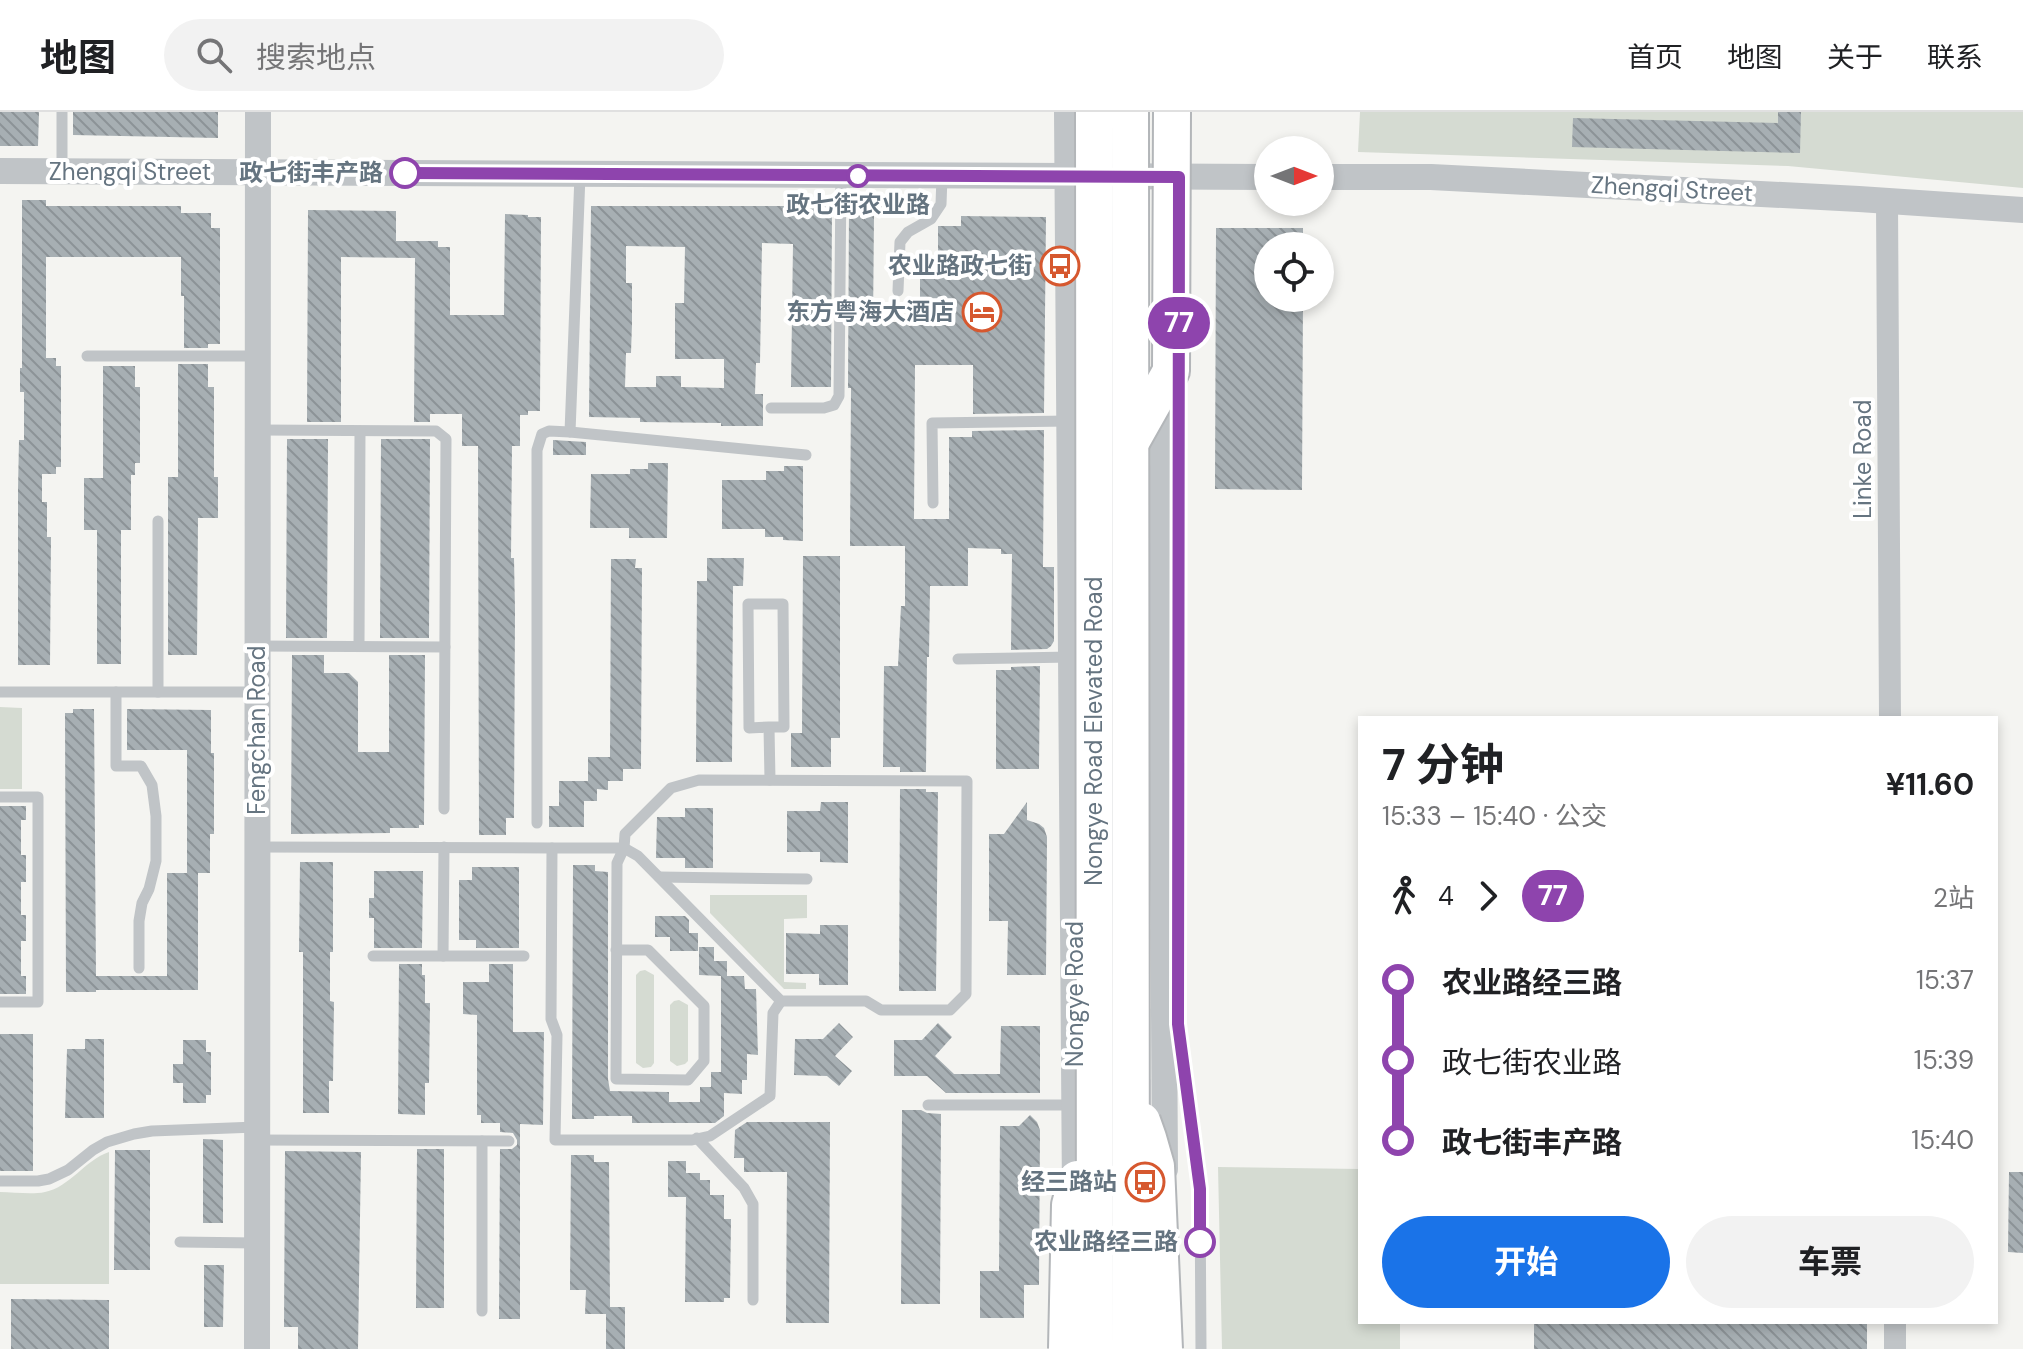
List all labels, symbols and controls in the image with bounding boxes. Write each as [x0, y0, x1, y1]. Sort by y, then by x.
search box [164, 19, 724, 91]
text: 地图 [40, 33, 116, 83]
icon: search [192, 33, 236, 77]
text: 搜索地点 [256, 38, 376, 77]
text: 首页 [1627, 39, 1683, 76]
text: 地图 [1727, 39, 1783, 76]
text: 关于 [1827, 39, 1883, 76]
text: 联系 [1927, 39, 1983, 76]
north arrow [1254, 136, 1334, 216]
map controls [1254, 136, 1334, 312]
street label: Zhengqi Street [49, 156, 211, 187]
place label: 政七街丰产路 [239, 157, 383, 188]
marker: 政七街丰产路 [390, 158, 420, 188]
marker: 政七街农业路 [847, 165, 869, 187]
street label: Zhengqi Street [1590, 169, 1754, 208]
place label: 政七街农业路 [786, 189, 930, 220]
button: locate [1254, 232, 1334, 312]
bus stop icon: 农业路政七街 [1039, 245, 1081, 287]
place label: 农业路政七街 [888, 250, 1032, 281]
hotel icon: 东方粤海大酒店 [961, 291, 1003, 333]
place label: 东方粤海大酒店 [786, 296, 954, 327]
line badge: 77 [1143, 297, 1215, 349]
text: 77 [1164, 304, 1194, 341]
street label: Linke Road [1847, 399, 1878, 519]
street label: Nongye Road Elevated Road [1078, 576, 1109, 886]
street label: Fengchan Road [241, 645, 272, 815]
text: 7 分钟 [1382, 736, 1504, 794]
text: ¥11.60 [1886, 765, 1974, 804]
text: 15:33 – 15:40 · 公交 [1382, 799, 1607, 833]
icon: walk [1382, 874, 1426, 918]
icon: forward [1466, 874, 1510, 918]
text: 77 [1538, 877, 1568, 914]
text: 4 [1438, 879, 1454, 913]
text: 2站 [1933, 881, 1974, 915]
street label: Nongye Road [1059, 921, 1090, 1067]
text: 农业路经三路 [1442, 963, 1622, 1002]
text: 15:37 [1916, 963, 1974, 997]
text: 政七街农业路 [1442, 1043, 1622, 1082]
text: 15:39 [1914, 1043, 1974, 1077]
text: 政七街丰产路 [1442, 1123, 1622, 1162]
text: 15:40 [1911, 1123, 1974, 1157]
bus stop icon: 经三路站 [1124, 1161, 1166, 1203]
place label: 经三路站 [1021, 1166, 1117, 1197]
button: 开始 [1382, 1216, 1670, 1308]
button: 车票 [1686, 1216, 1974, 1308]
place label: 农业路经三路 [1034, 1226, 1178, 1257]
marker: 农业路经三路 [1185, 1227, 1215, 1257]

